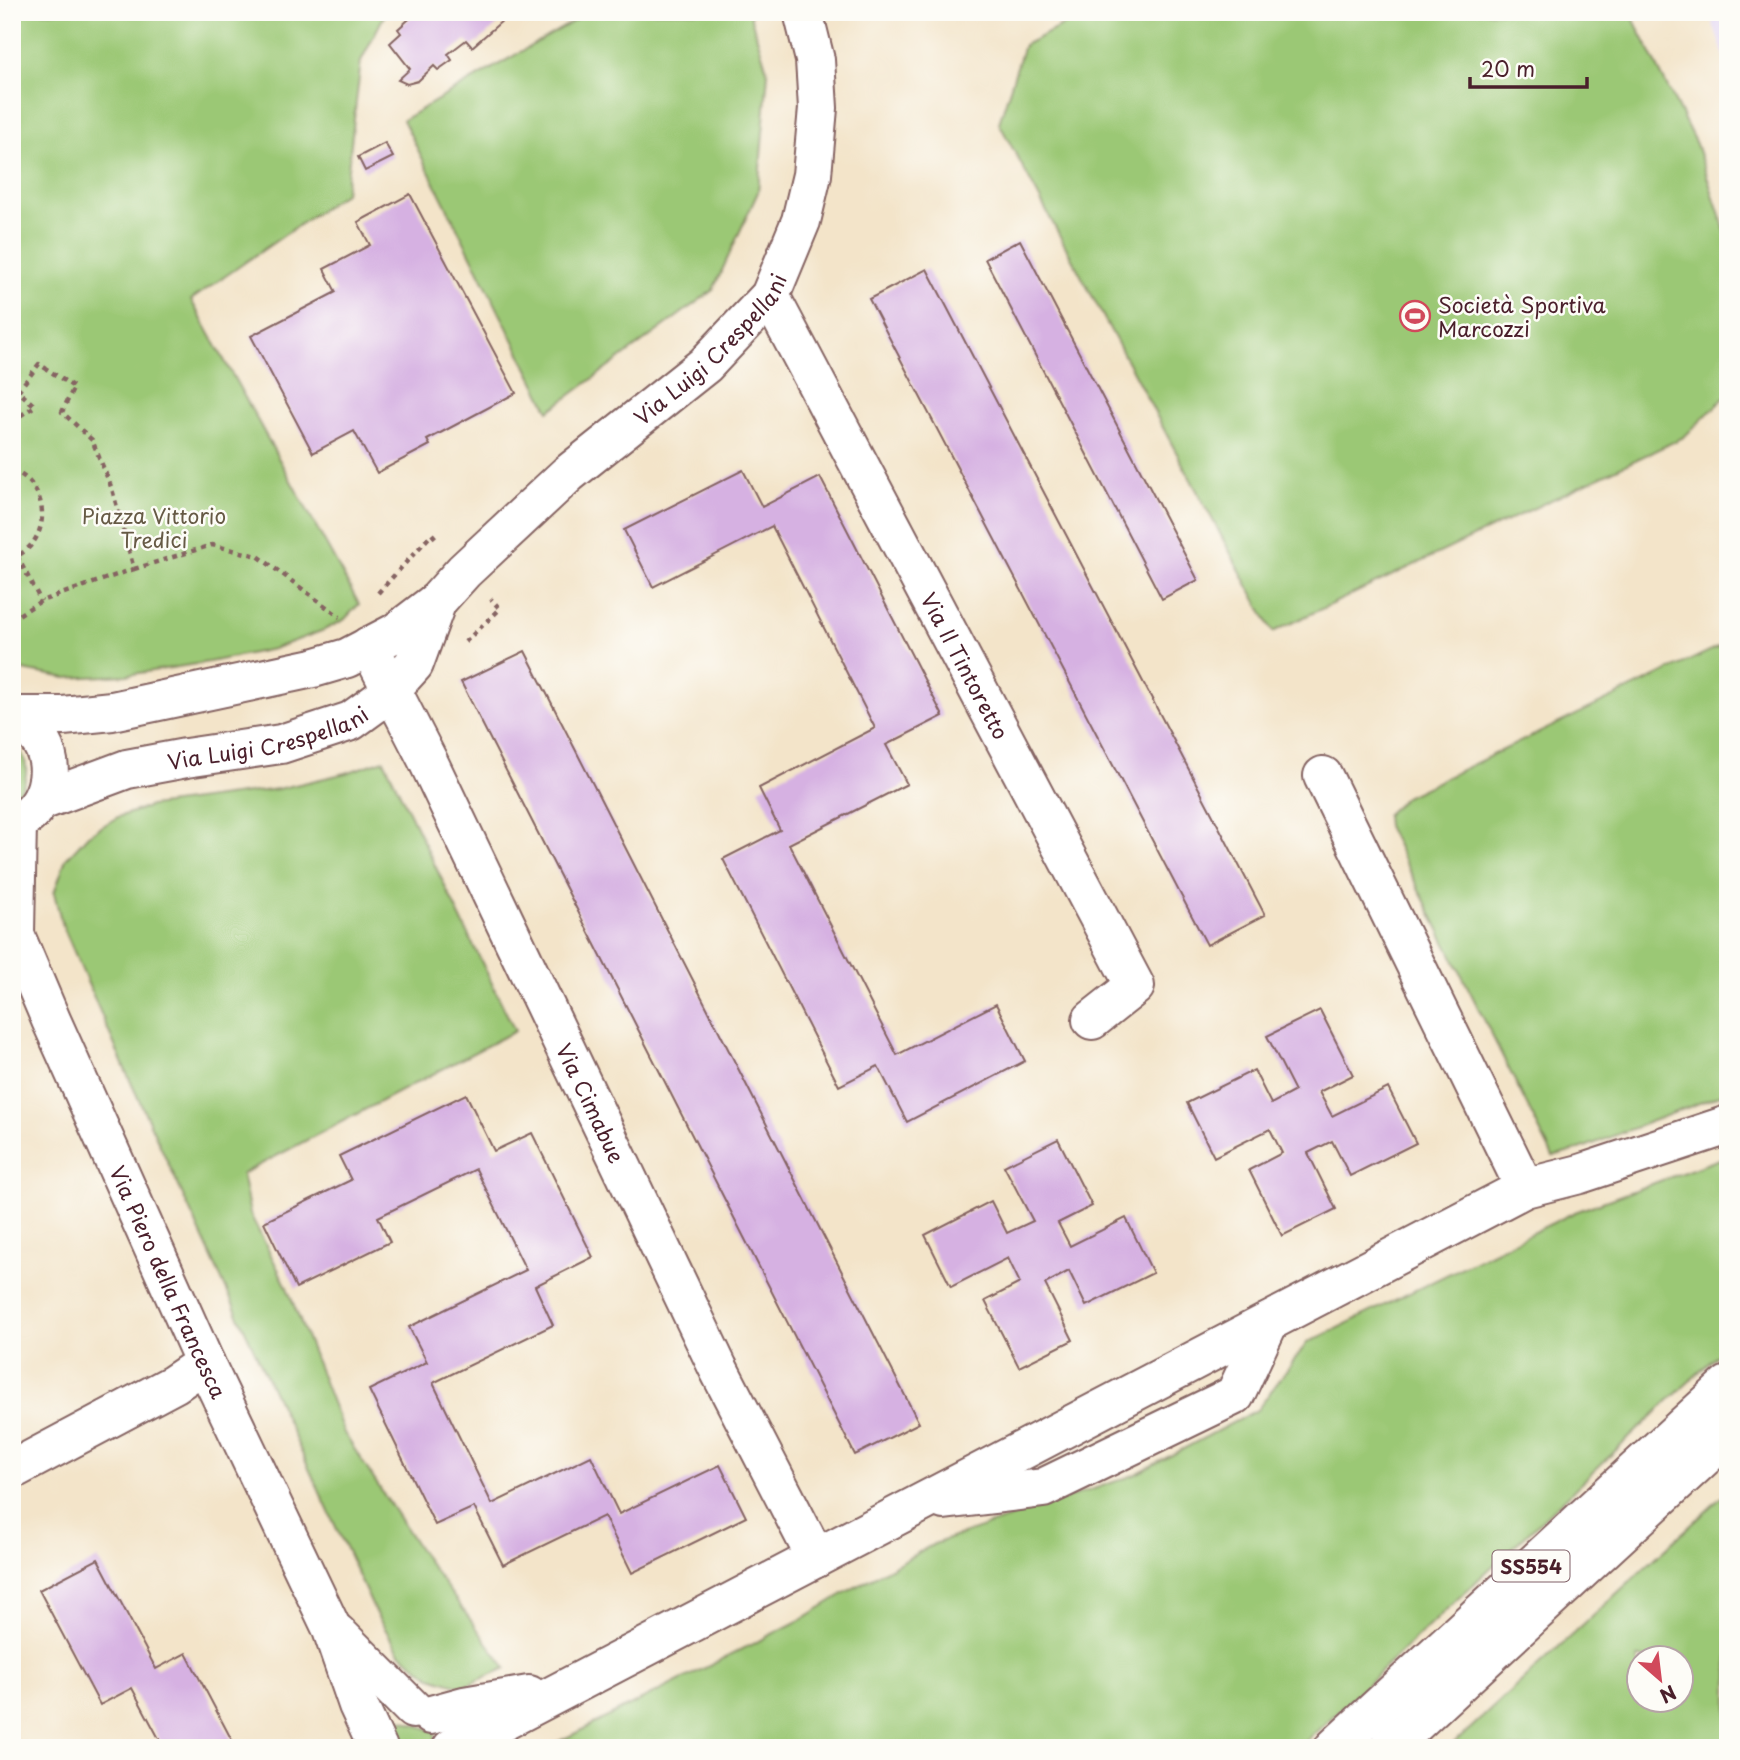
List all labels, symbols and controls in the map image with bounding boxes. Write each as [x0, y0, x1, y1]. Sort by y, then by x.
scale bar [1470, 46, 1588, 90]
text: 20 m [1481, 52, 1535, 84]
street label: Via Luigi Crespellani [626, 268, 794, 432]
place label: Società Sportiva Marcozzi [1438, 288, 1607, 344]
sports icon: Società Sportiva Marcozzi [1398, 299, 1432, 333]
park label: Piazza Vittorio Tredici [82, 499, 226, 555]
street label: Via Il Tintoretto [913, 586, 1017, 745]
street label: Via Luigi Crespellani [165, 698, 375, 777]
street label: Via Cimabue [549, 1038, 634, 1168]
street label: Via Piero della Francesca [102, 1160, 236, 1404]
road number: SS554 [1492, 1550, 1570, 1582]
north arrow [1624, 1644, 1694, 1714]
text: N [1655, 1679, 1682, 1711]

